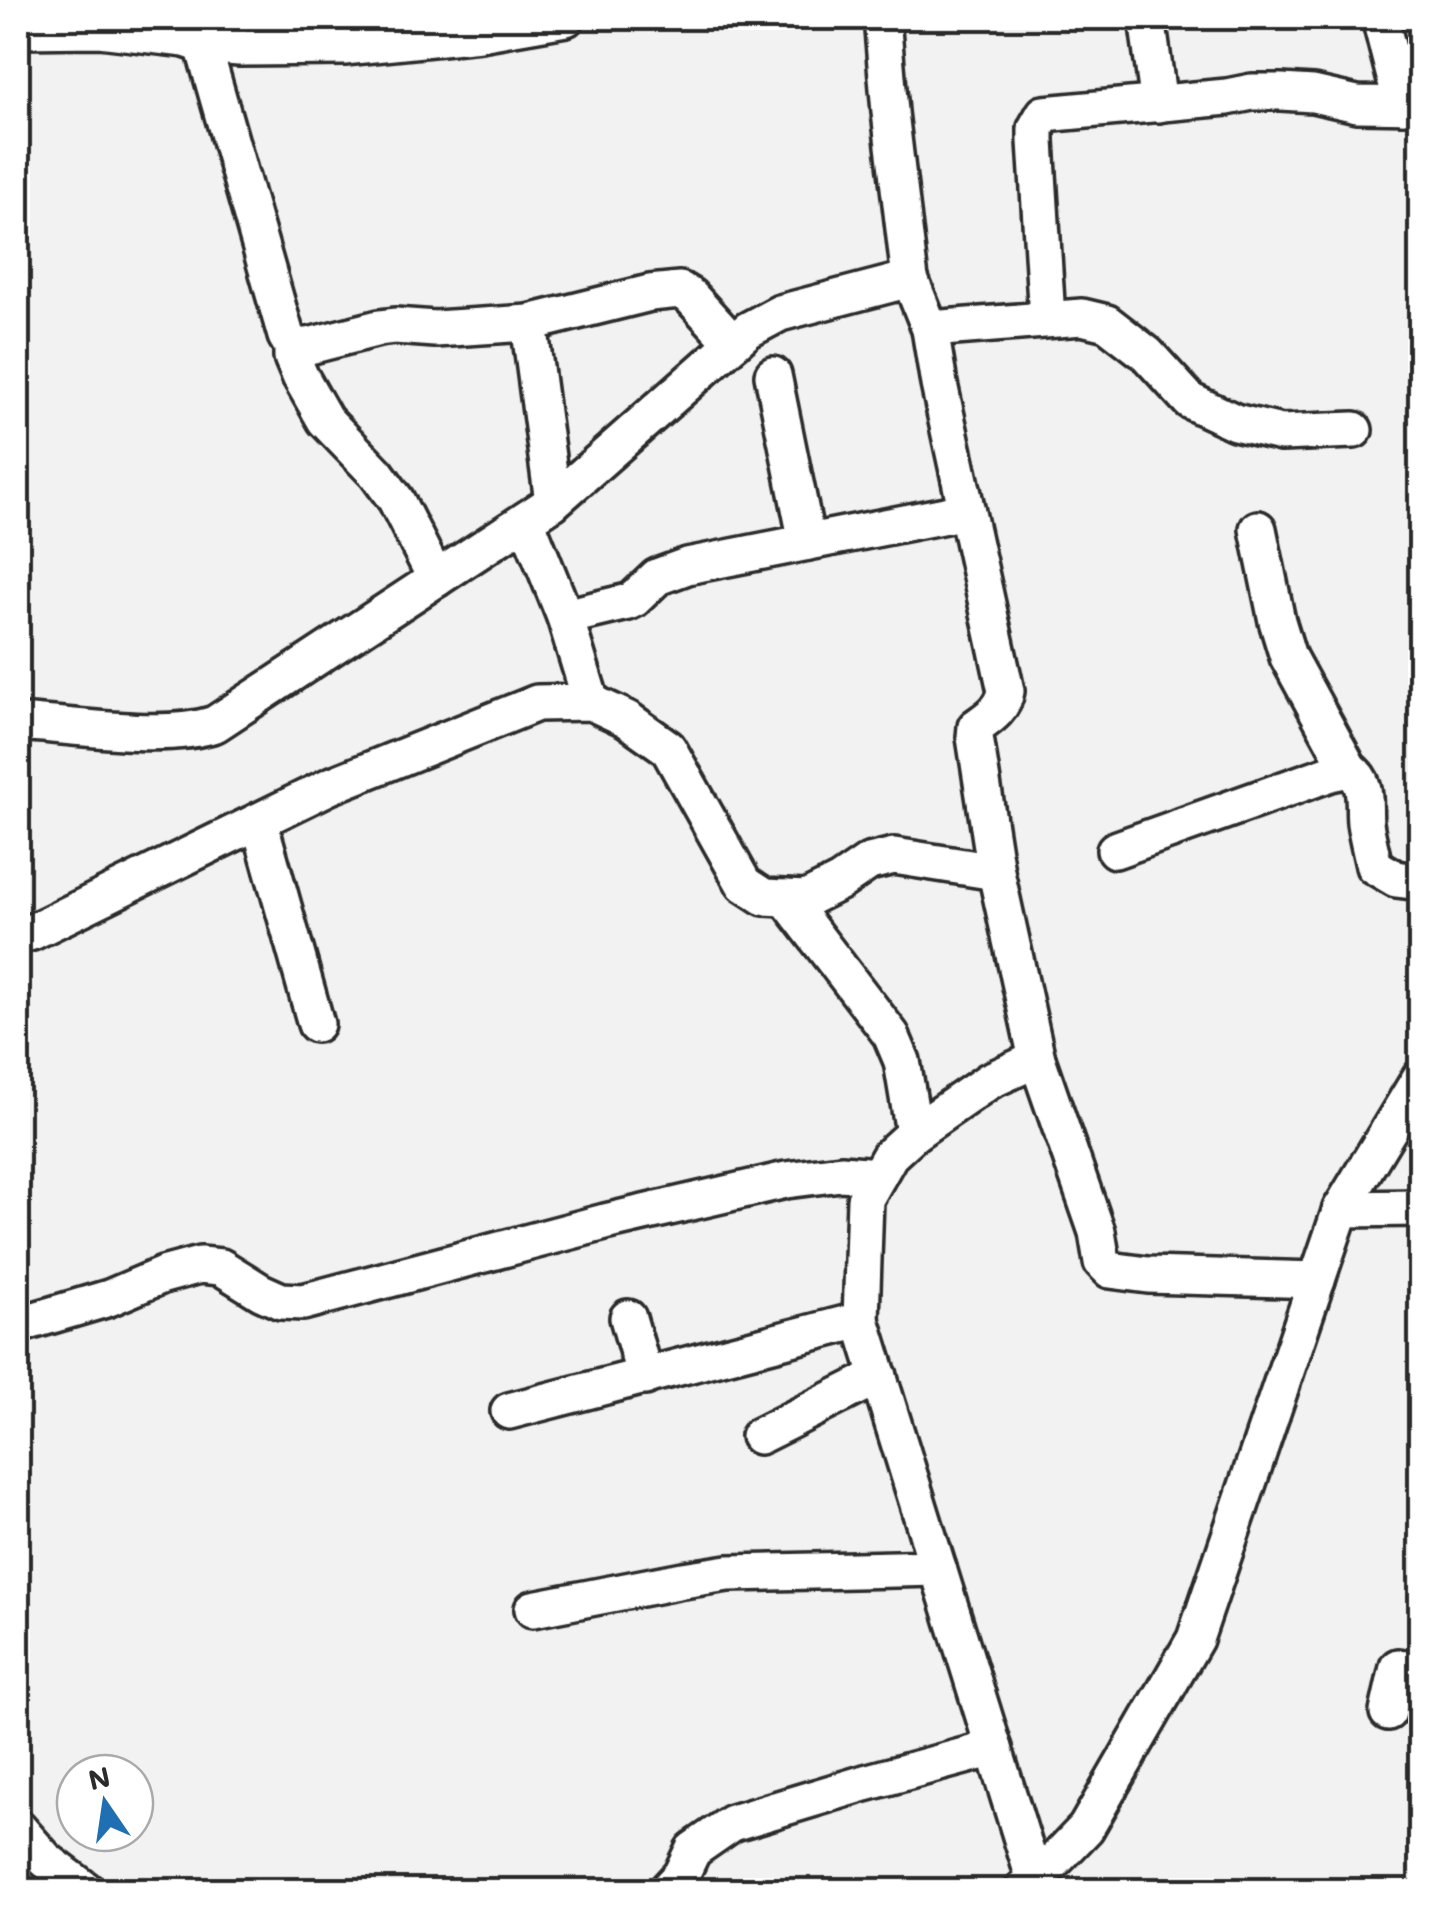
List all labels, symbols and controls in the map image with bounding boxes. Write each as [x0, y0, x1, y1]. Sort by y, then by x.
north arrow [55, 1753, 155, 1853]
text: N [85, 1758, 114, 1798]

